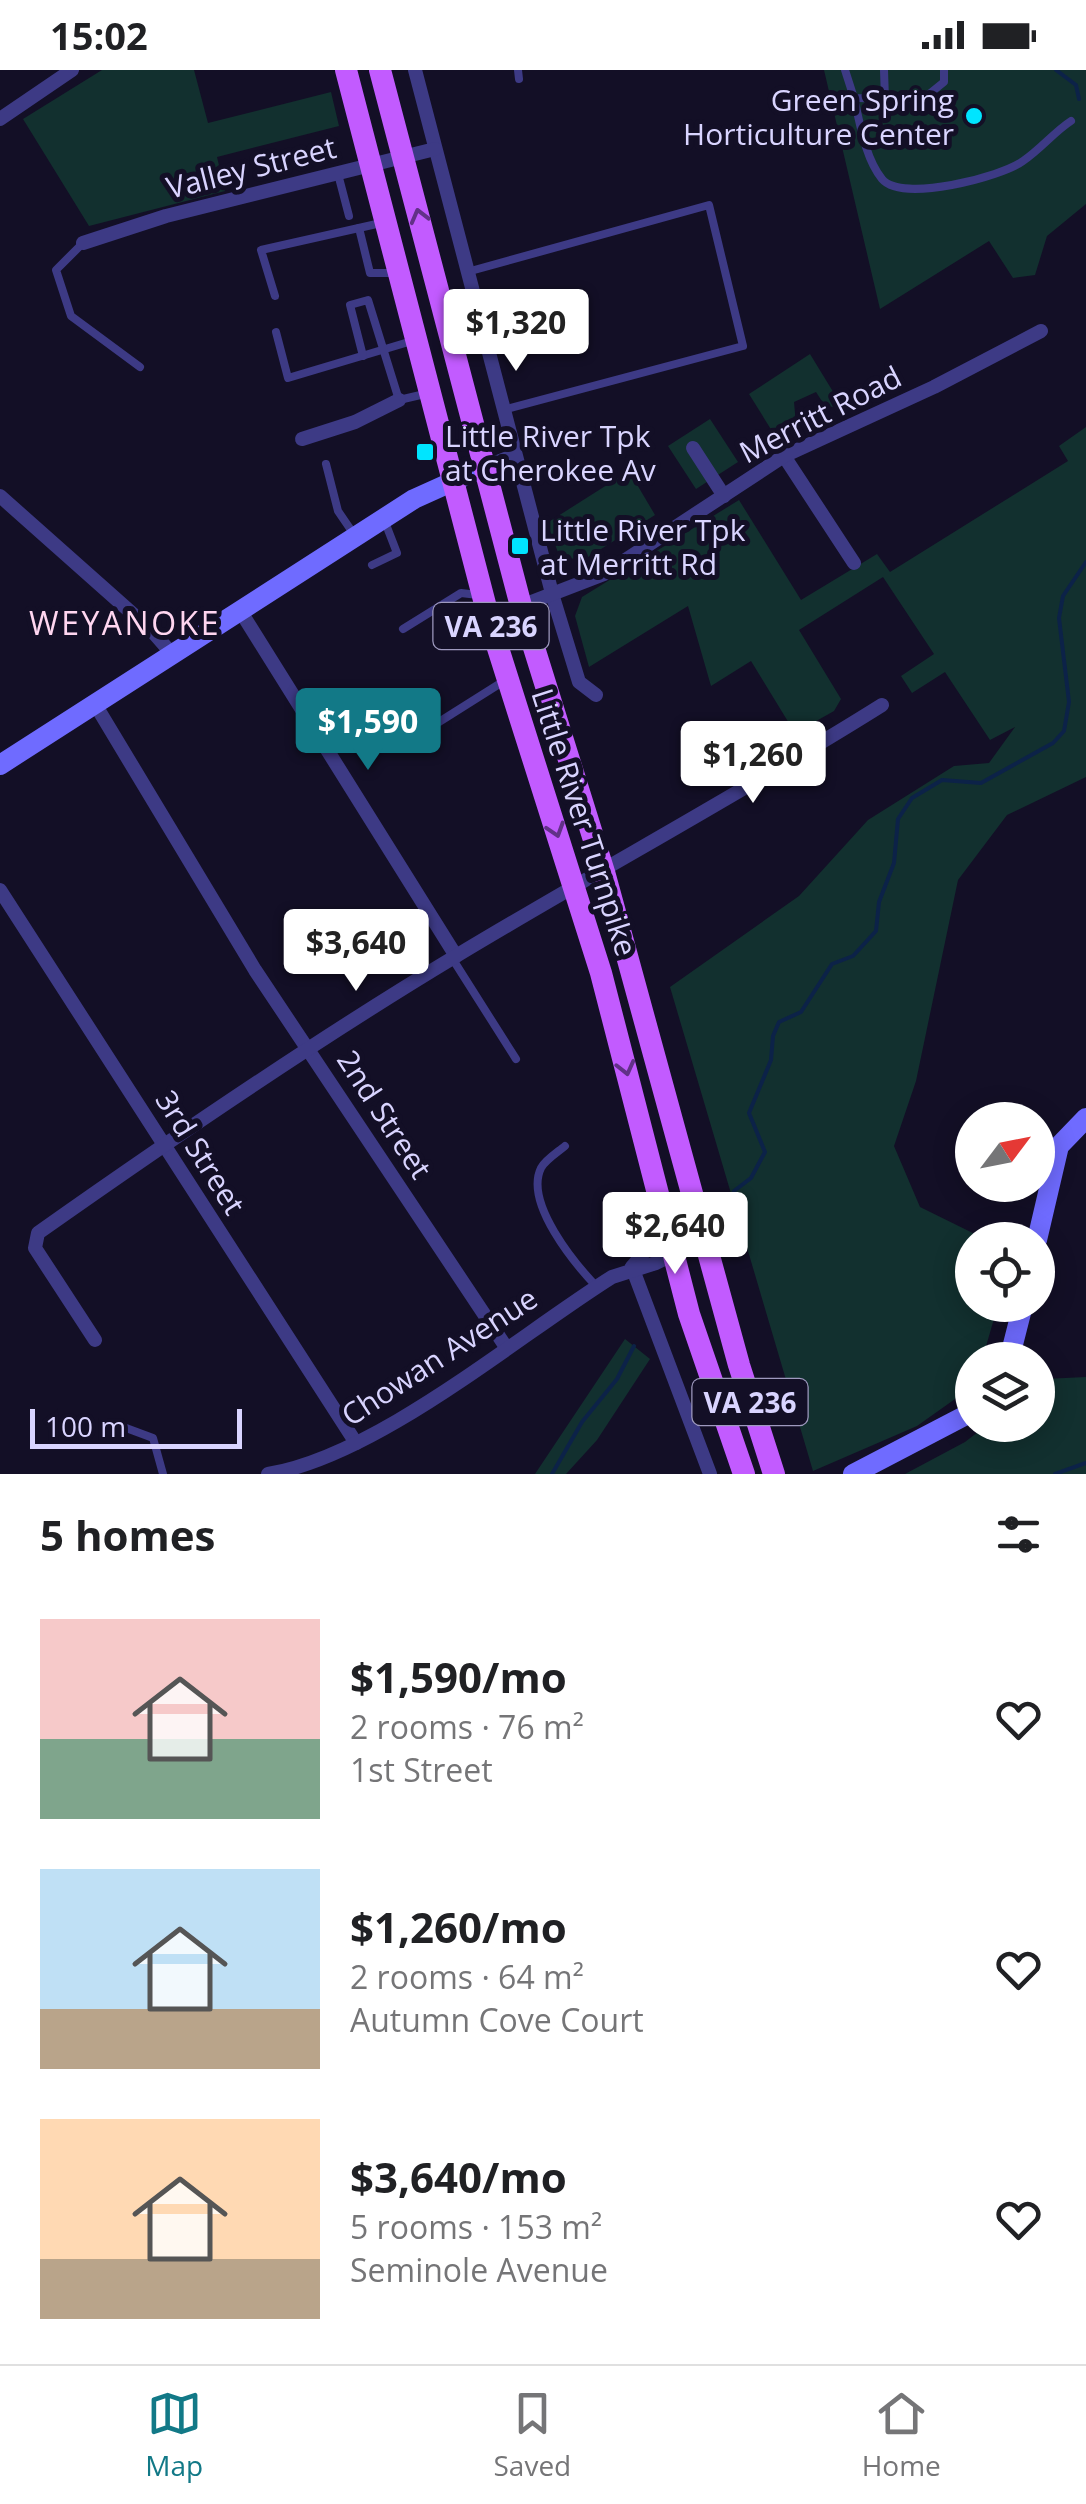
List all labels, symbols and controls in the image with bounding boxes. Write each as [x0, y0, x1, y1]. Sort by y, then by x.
text: 15:02 [50, 9, 148, 61]
place label: Green Spring Horticulture Center [683, 79, 954, 154]
marker: Green Spring Horticulture Center [963, 105, 985, 127]
street label: Valley Street [162, 126, 340, 208]
one-way arrow [409, 208, 430, 225]
pin: $1,320 [435, 289, 597, 374]
text: $1,320 [466, 300, 566, 343]
street label: Merritt Road [732, 356, 908, 472]
place label: Little River Tpk at Cherokee Av [445, 415, 656, 490]
marker: Little River Tpk at Cherokee Av [414, 441, 436, 463]
place label: Little River Tpk at Merritt Rd [540, 509, 746, 584]
marker: Little River Tpk at Merritt Rd [509, 535, 531, 557]
district label: WEYANOKE [29, 601, 221, 644]
road number: VA 236 [434, 603, 548, 649]
street label: Little River Turnpike [522, 683, 648, 961]
pin: $1,590 [287, 688, 449, 773]
text: $1,590 [318, 699, 418, 742]
pin: $1,260 [672, 721, 834, 806]
text: $1,260 [703, 732, 803, 775]
one-way arrow [544, 821, 564, 838]
pin: $3,640 [275, 909, 437, 994]
text: $3,640 [306, 920, 406, 963]
street label: 2nd Street [328, 1042, 442, 1186]
one-way arrow [614, 1059, 635, 1076]
street label: 3rd Street [147, 1082, 255, 1222]
north arrow [955, 1102, 1055, 1202]
map controls [955, 1102, 1055, 1442]
pin: $2,640 [594, 1192, 756, 1277]
text: $2,640 [625, 1203, 725, 1246]
button: locate [955, 1222, 1055, 1322]
street label: Chowan Avenue [333, 1277, 545, 1435]
button: layers [955, 1342, 1055, 1442]
road number: VA 236 [692, 1379, 808, 1425]
scale bar [30, 1404, 242, 1448]
text: 100 m [45, 1407, 126, 1445]
text: 5 homes [40, 1506, 215, 1563]
icon: filters [991, 1507, 1046, 1562]
text: $1,590/mo [350, 1648, 567, 1705]
icon: home [120, 1659, 240, 1779]
icon: heart [991, 1692, 1046, 1747]
text: 2 rooms · 76 m² [350, 1705, 584, 1748]
text: 1st Street [350, 1748, 493, 1791]
text: $1,260/mo [350, 1898, 567, 1955]
icon: home [120, 1909, 240, 2029]
icon: heart [991, 1942, 1046, 1997]
text: 2 rooms · 64 m² [350, 1955, 584, 1998]
text: Autumn Cove Court [350, 1998, 644, 2041]
text: $3,640/mo [350, 2148, 567, 2205]
icon: home [120, 2159, 240, 2279]
icon: heart [991, 2192, 1046, 2247]
text: 5 rooms · 153 m² [350, 2205, 602, 2248]
text: Seminole Avenue [350, 2248, 608, 2291]
tab: Map [145, 2386, 203, 2484]
tab: Saved [493, 2386, 571, 2484]
tab: Home [862, 2386, 941, 2484]

